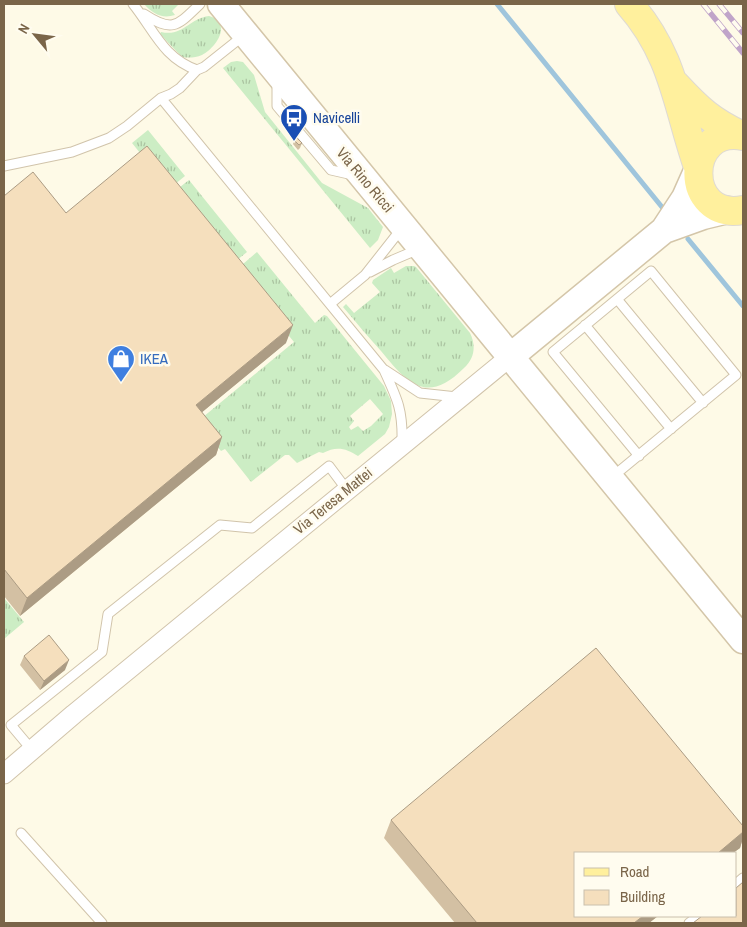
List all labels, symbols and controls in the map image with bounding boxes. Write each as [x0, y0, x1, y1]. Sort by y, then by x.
north arrow [10, 10, 60, 60]
text: N [14, 21, 34, 37]
bus stop icon: Navicelli [279, 103, 309, 142]
place label: Navicelli [313, 107, 360, 128]
street label: Via Rino Ricci [332, 143, 399, 217]
shop icon: IKEA [106, 344, 136, 383]
place label: IKEA [140, 348, 169, 369]
street label: Via Teresa Mattei [289, 462, 377, 539]
legend [574, 852, 737, 917]
text: Road [620, 861, 649, 882]
text: Building [620, 886, 665, 907]

